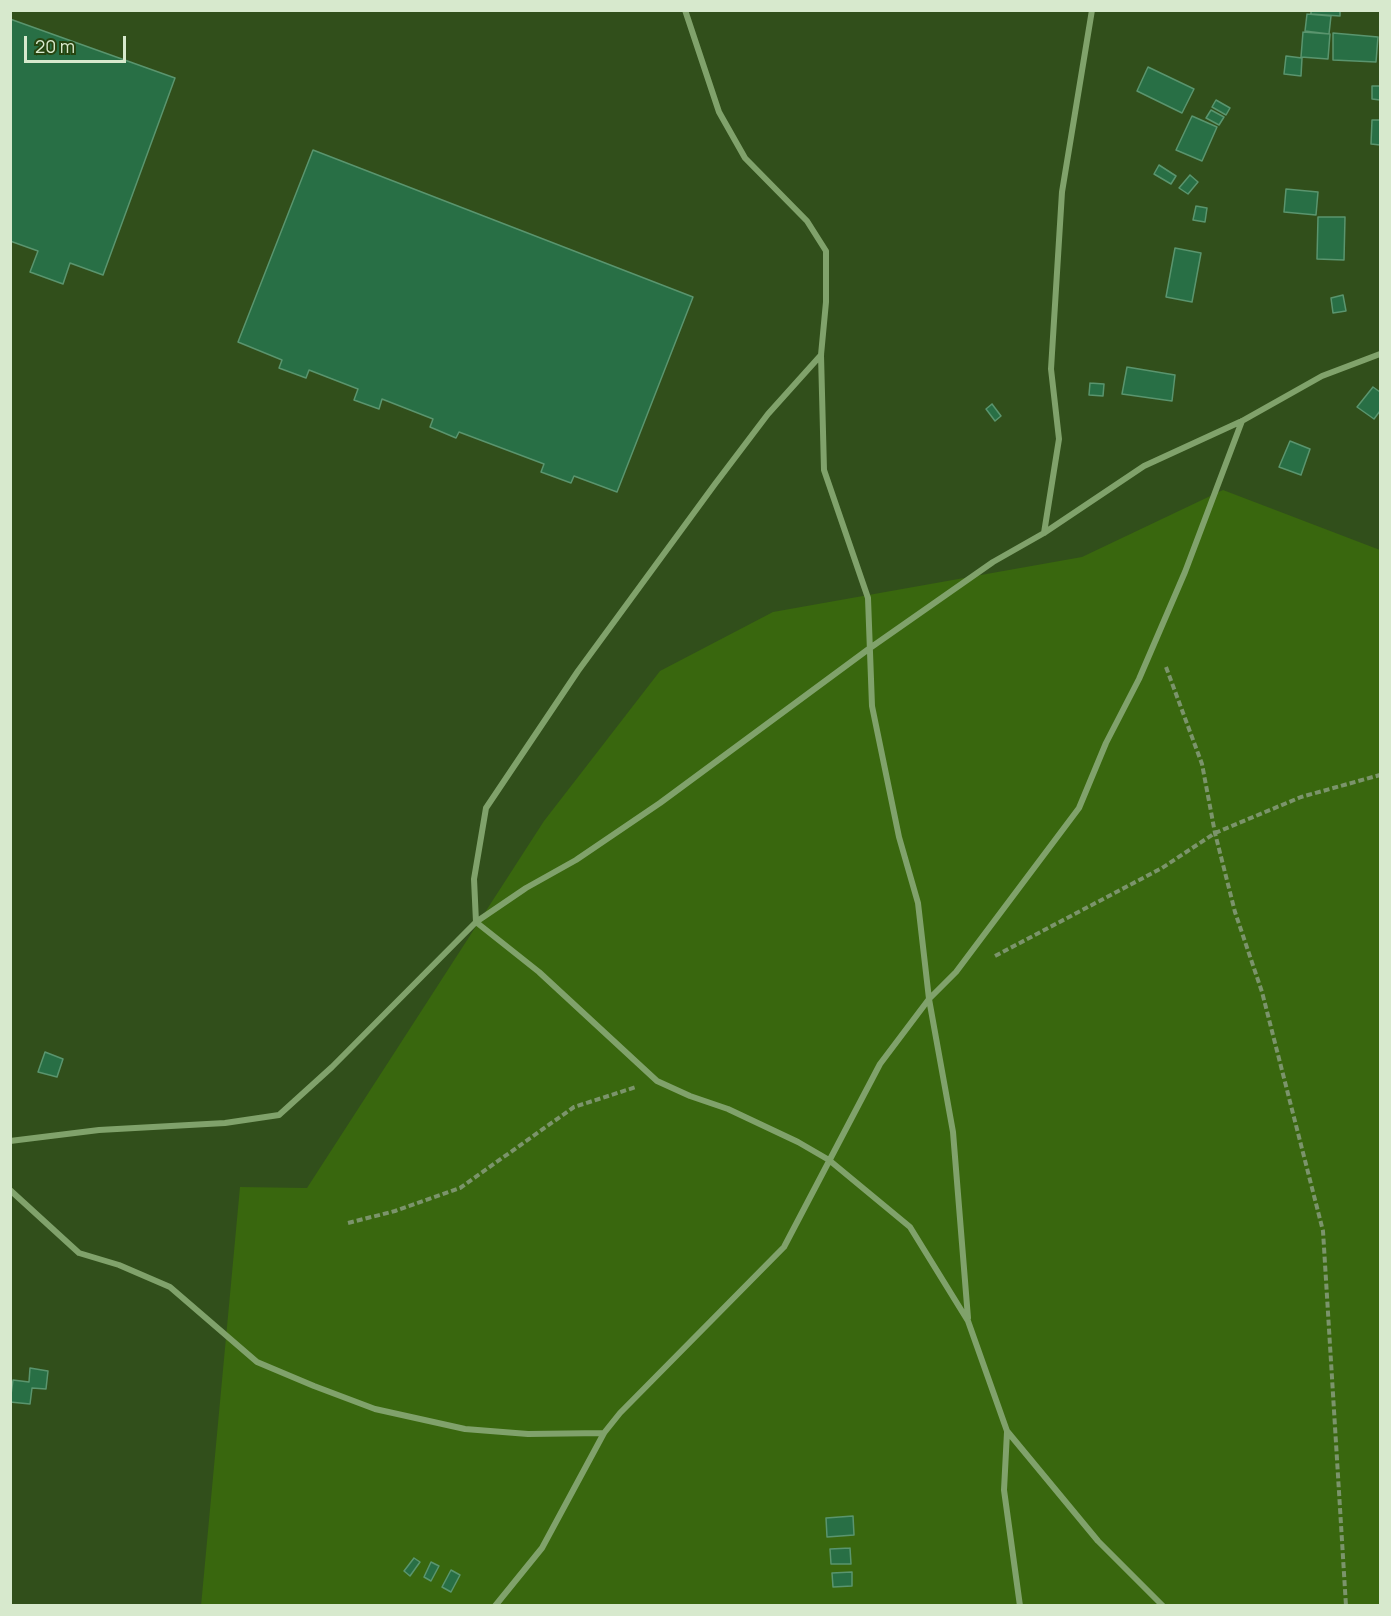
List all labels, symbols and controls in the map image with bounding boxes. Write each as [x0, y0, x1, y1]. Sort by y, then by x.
scale bar [27, 24, 129, 62]
text: 20 m [35, 34, 75, 58]

